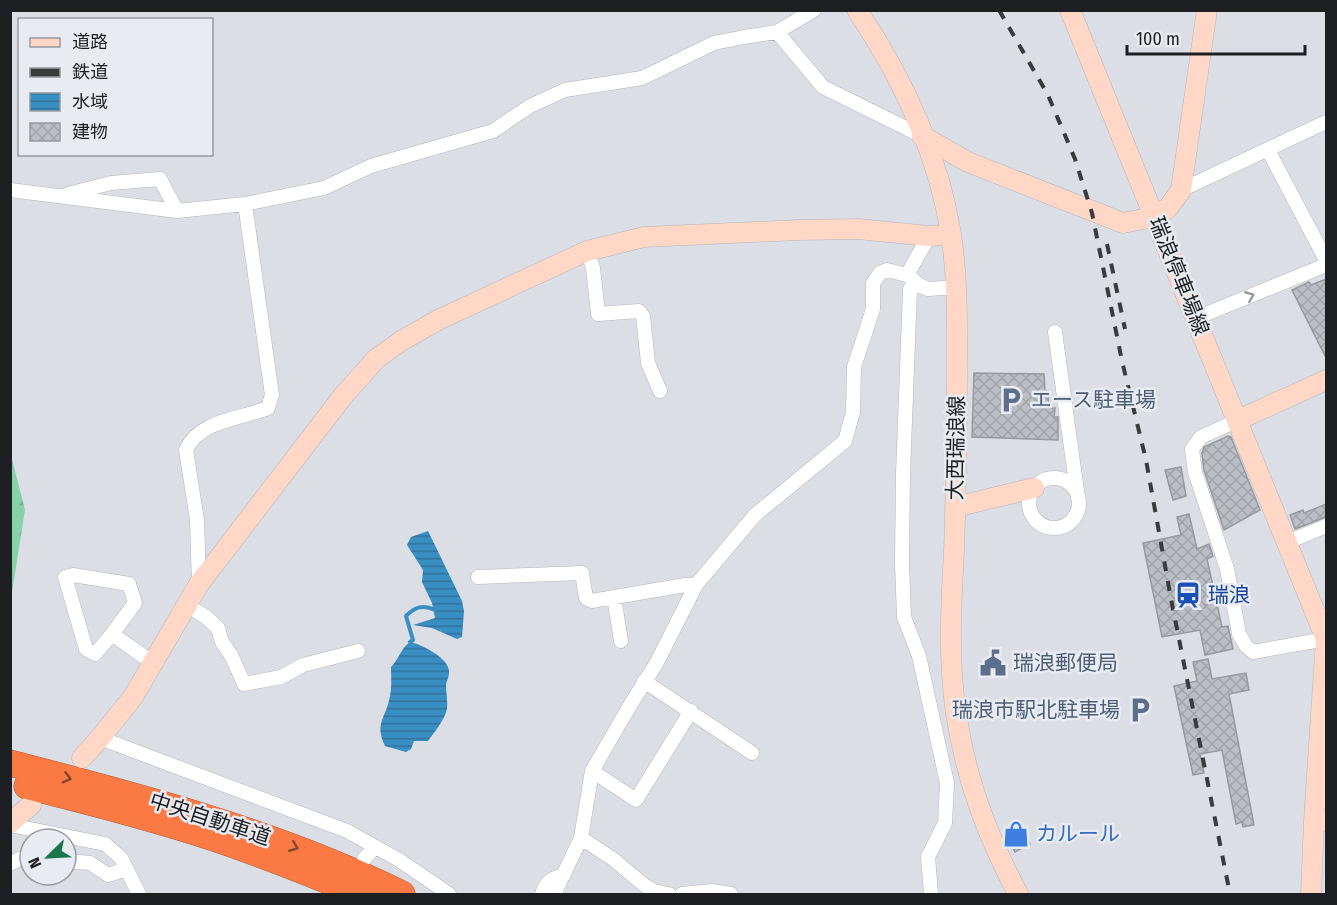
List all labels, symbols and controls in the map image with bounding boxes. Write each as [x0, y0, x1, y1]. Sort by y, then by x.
legend [18, 18, 213, 156]
scale bar [1127, 18, 1306, 56]
text: 100 m [1136, 28, 1180, 50]
text: 道路 [72, 31, 108, 53]
text: 鉄道 [72, 61, 108, 83]
text: 水域 [72, 91, 108, 113]
text: 建物 [72, 121, 108, 143]
street label: 瑞浪停車場線 [1143, 213, 1215, 339]
one-way arrow [1244, 291, 1255, 303]
parking icon: エース駐車場 [996, 385, 1026, 415]
place label: エース駐車場 [1031, 387, 1156, 413]
street label: 大西瑞浪線 [942, 395, 970, 501]
station icon: 瑞浪 [1173, 580, 1203, 610]
place label: 瑞浪 [1208, 582, 1250, 608]
public building icon: 瑞浪郵便局 [978, 648, 1008, 678]
place label: 瑞浪郵便局 [1013, 650, 1118, 676]
parking icon: 瑞浪市駅北駐車場 [1125, 695, 1155, 725]
place label: 瑞浪市駅北駐車場 [952, 697, 1120, 723]
one-way arrow [61, 771, 72, 783]
street label: 中央自動車道 [146, 787, 274, 851]
shop icon: カルール [1001, 819, 1031, 849]
place label: カルール [1036, 821, 1120, 847]
north arrow [18, 827, 78, 887]
one-way arrow [288, 840, 298, 853]
text: N [24, 855, 45, 871]

